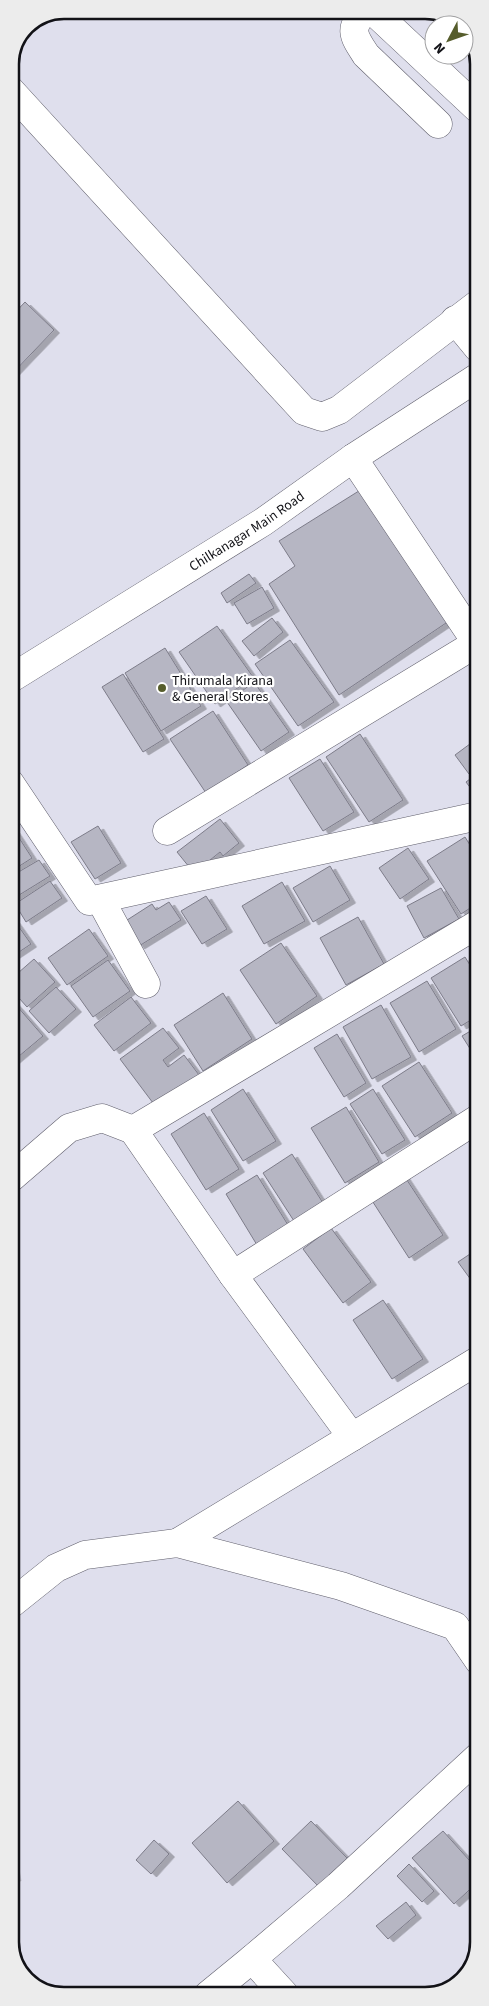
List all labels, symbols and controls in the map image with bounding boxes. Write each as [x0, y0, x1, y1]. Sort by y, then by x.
north arrow [424, 15, 474, 65]
text: N [429, 38, 451, 58]
street label: Chilkanagar Main Road [185, 487, 309, 577]
place label: Thirumala Kirana & General Stores [172, 671, 273, 707]
marker: Thirumala Kirana & General Stores [156, 682, 168, 694]

